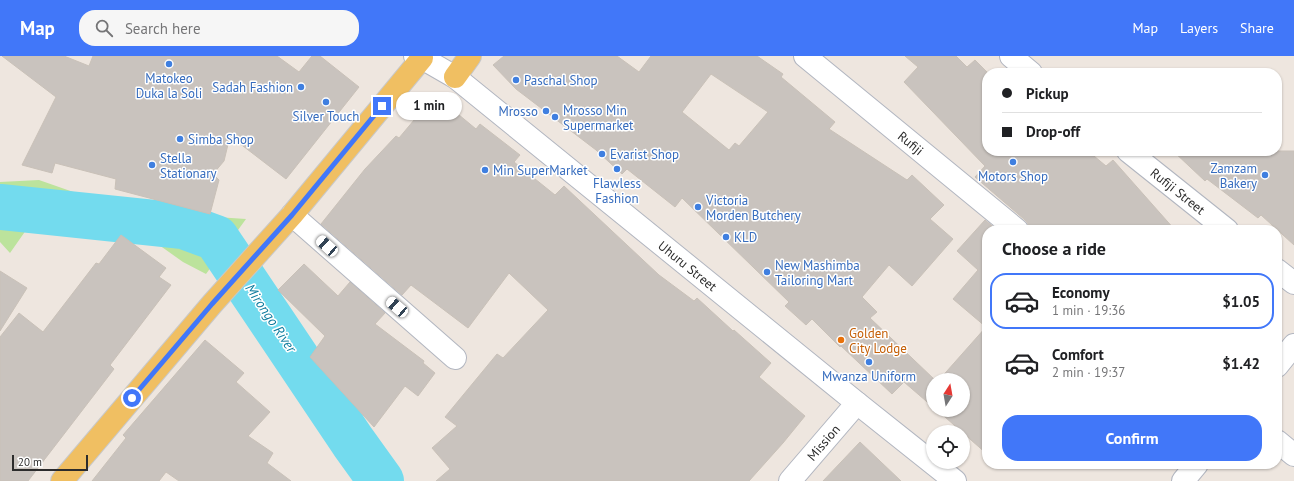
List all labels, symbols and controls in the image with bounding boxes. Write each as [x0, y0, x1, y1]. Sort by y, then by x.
search box [79, 10, 359, 46]
text: Map [20, 16, 55, 40]
icon: search [93, 17, 115, 39]
text: Search here [125, 19, 201, 38]
text: Map [1132, 19, 1158, 37]
text: Layers [1180, 19, 1218, 37]
text: Share [1240, 19, 1274, 37]
marker: Matokeo Duka la Soli [164, 59, 174, 69]
place label: Matokeo Duka la Soli [136, 70, 202, 102]
place label: Paschal Shop [524, 72, 597, 89]
marker: Paschal Shop [511, 75, 521, 85]
place label: Sadah Fashion [212, 79, 293, 96]
marker: Sadah Fashion [296, 82, 306, 92]
text: Pickup [1026, 84, 1069, 103]
callout: 1 min [396, 92, 462, 120]
marker: Silver Touch [321, 97, 331, 107]
route end [373, 97, 391, 115]
text: 1 min [413, 97, 445, 114]
place label: Mrosso Min Supermarket [563, 102, 634, 134]
place label: Mrosso [498, 103, 538, 120]
marker: Mrosso [541, 106, 551, 116]
place label: Silver Touch [293, 108, 359, 125]
marker: Mrosso Min Supermarket [550, 112, 560, 122]
text: Drop-off [1026, 122, 1080, 141]
street label: Rufiji [894, 127, 927, 159]
place label: Simba Shop [188, 131, 254, 148]
marker: Simba Shop [175, 134, 185, 144]
place label: Evarist Shop [610, 146, 679, 163]
marker: Evarist Shop [597, 149, 607, 159]
place label: Stella Stationary [160, 150, 217, 182]
marker: Motors Shop [1008, 157, 1018, 167]
marker: Stella Stationary [147, 160, 157, 170]
place label: Zamzam Bakery [1210, 160, 1257, 192]
place label: Min SuperMarket [493, 162, 588, 179]
marker: Flawless Fashion [612, 164, 622, 174]
street label: Rufiji Street [1147, 164, 1209, 218]
marker: Min SuperMarket [480, 165, 490, 175]
place label: Motors Shop [978, 168, 1048, 185]
marker: Zamzam Bakery [1260, 170, 1270, 180]
place label: Flawless Fashion [593, 175, 641, 207]
place label: Victoria Morden Butchery [705, 192, 801, 224]
marker: Victoria Morden Butchery [693, 202, 703, 212]
place label: KLD [734, 229, 757, 246]
marker: KLD [721, 232, 731, 242]
car [314, 234, 340, 258]
street label: Uhuru Street [655, 237, 721, 295]
text: Choose a ride [1002, 237, 1106, 260]
place label: New Mashimba Tailoring Mart [775, 257, 860, 289]
marker: New Mashimba Tailoring Mart [762, 267, 772, 277]
water label: Mirongo River [241, 280, 301, 357]
icon: car [1004, 283, 1040, 319]
text: Economy [1052, 283, 1110, 302]
text: $1.05 [1222, 292, 1260, 311]
car [384, 295, 410, 319]
text: 1 min · 19:36 [1052, 302, 1125, 319]
place label: Golden City Lodge [849, 325, 907, 357]
marker: Golden City Lodge [836, 335, 846, 345]
icon: car [1004, 345, 1040, 381]
text: Comfort [1052, 345, 1104, 364]
text: $1.42 [1222, 354, 1260, 373]
marker: Mwanza Uniform [864, 357, 874, 367]
text: 2 min · 19:37 [1052, 364, 1125, 381]
place label: Mwanza Uniform [822, 368, 916, 385]
north arrow [926, 373, 970, 417]
map controls [926, 373, 970, 469]
route start [123, 389, 141, 407]
button: Confirm [1002, 415, 1262, 461]
street label: Mission [803, 421, 843, 464]
button: locate [926, 425, 970, 469]
scale bar [12, 453, 88, 472]
text: 20 m [18, 455, 42, 469]

